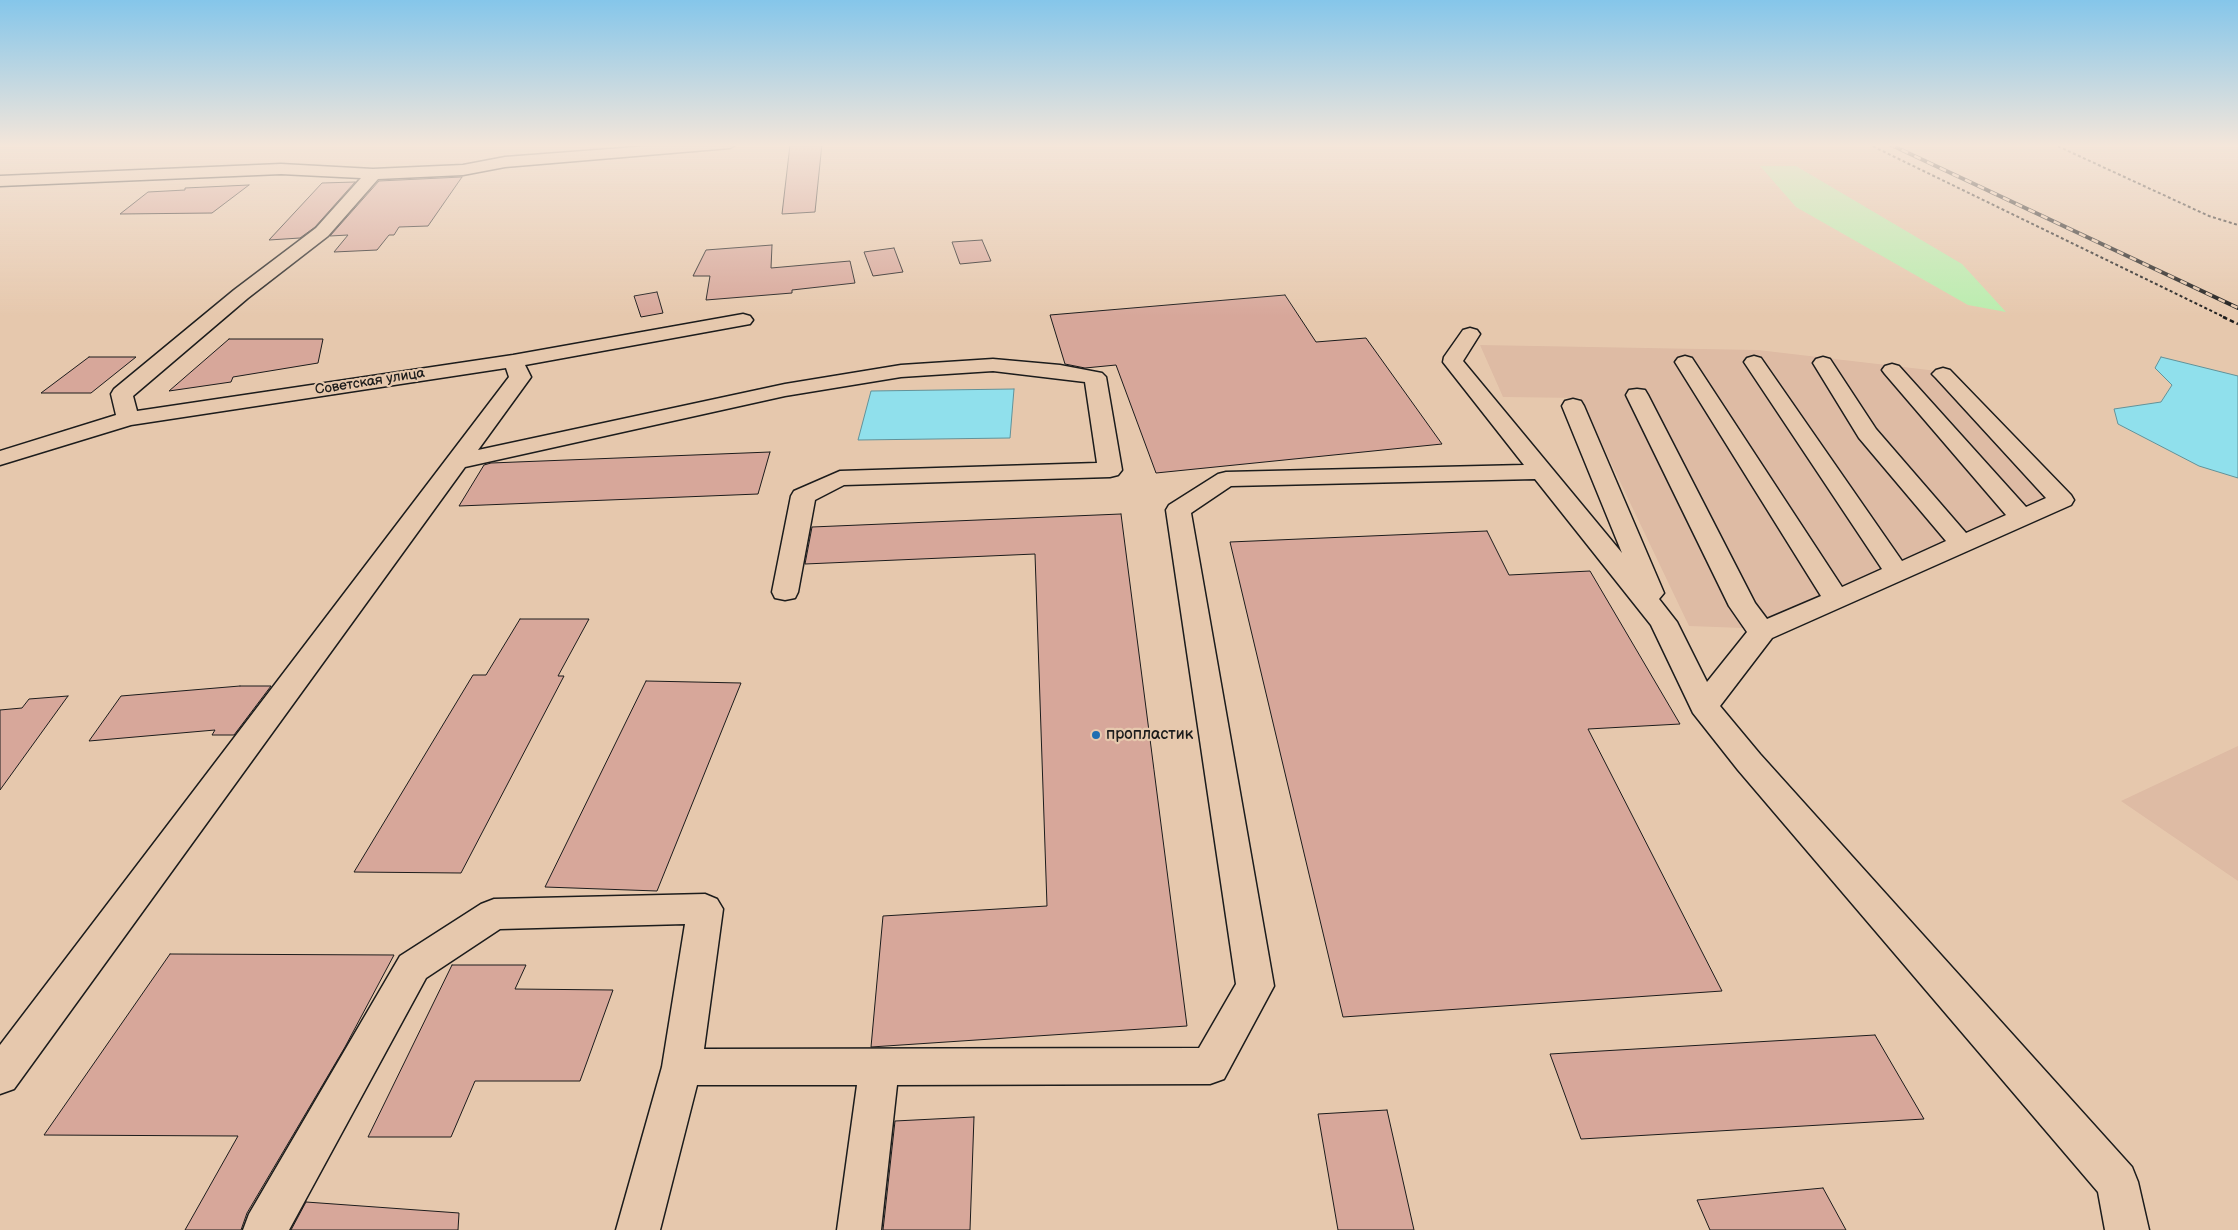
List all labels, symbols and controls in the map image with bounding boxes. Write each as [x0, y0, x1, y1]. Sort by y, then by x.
street label: Советская улица [314, 365, 426, 399]
place label: пропластик [1106, 725, 1193, 745]
marker: пропластик [1090, 729, 1102, 741]

